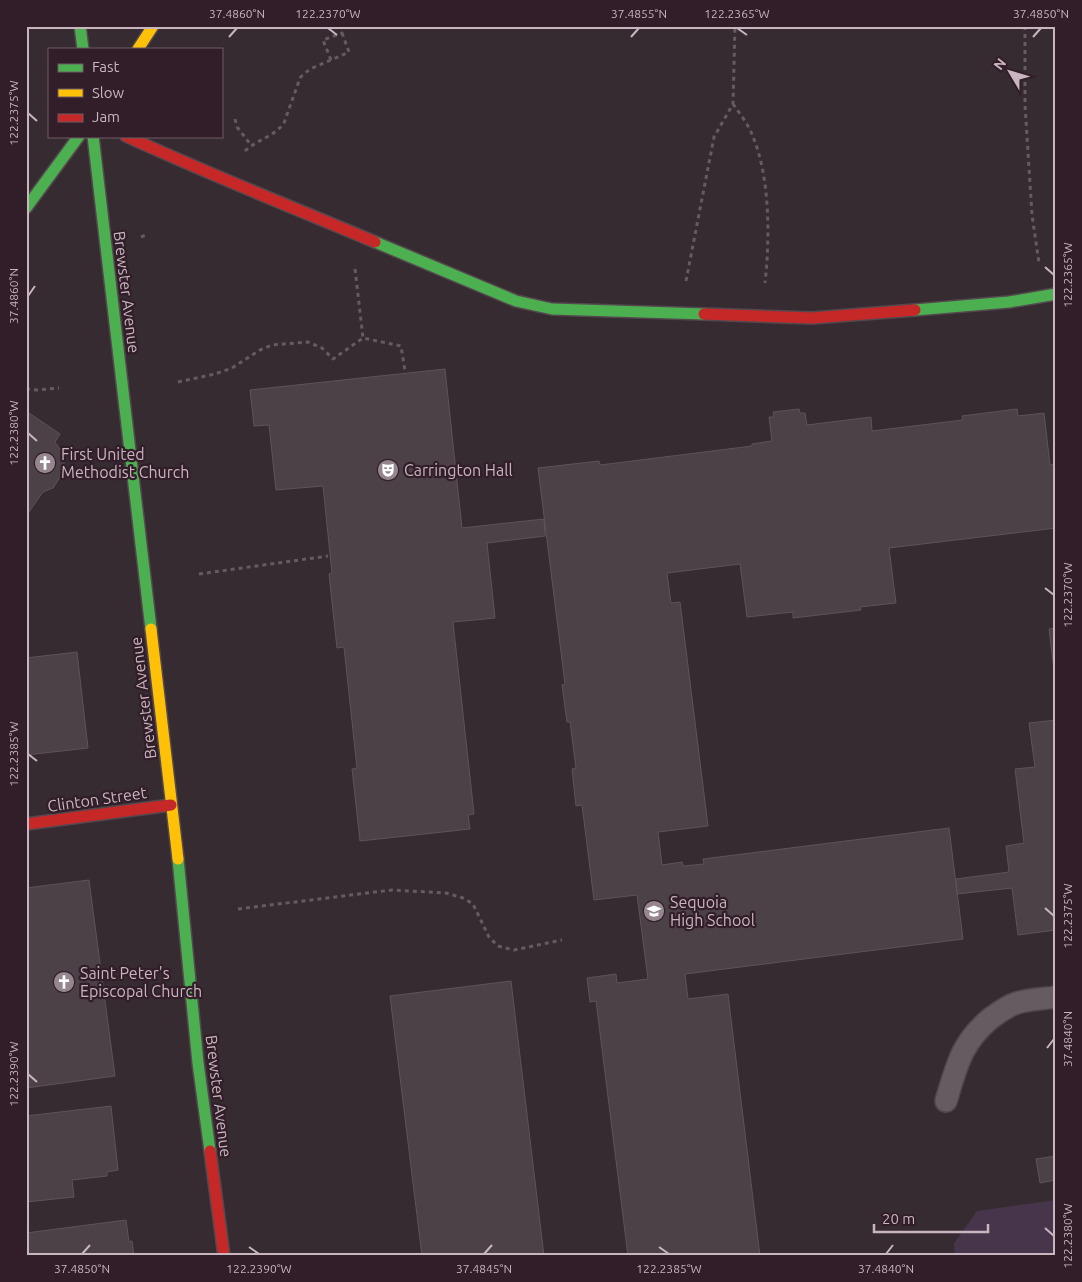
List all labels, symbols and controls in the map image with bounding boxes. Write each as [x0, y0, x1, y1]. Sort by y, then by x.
text: 37.4860°N [209, 7, 265, 20]
text: 122.2370°W [295, 7, 361, 20]
text: 37.4855°N [611, 7, 667, 20]
text: 122.2365°W [704, 7, 770, 20]
text: 37.4850°N [1013, 7, 1069, 20]
legend [48, 48, 222, 138]
north arrow [984, 48, 1034, 98]
text: N [990, 55, 1009, 73]
text: Fast [92, 58, 120, 75]
text: 122.2375°W [7, 80, 20, 146]
text: Slow [92, 84, 125, 101]
text: Jam [92, 108, 120, 125]
street label: Brewster Avenue [111, 230, 143, 354]
text: 122.2365°W [1061, 242, 1074, 308]
text: 37.4860°N [7, 268, 20, 324]
text: 122.2380°W [7, 400, 20, 466]
place label: First United Methodist Church [61, 445, 189, 481]
church icon: First United Methodist Church [33, 451, 57, 475]
theatre icon: Carrington Hall [376, 458, 400, 482]
place label: Carrington Hall [404, 461, 513, 479]
text: 122.2370°W [1061, 562, 1074, 628]
street label: Brewster Avenue [127, 636, 159, 760]
text: 122.2385°W [7, 721, 20, 787]
street label: Clinton Street [46, 783, 149, 815]
text: 122.2375°W [1061, 883, 1074, 949]
place label: Sequoia High School [670, 893, 755, 929]
school or university icon: Sequoia High School [642, 899, 666, 923]
place label: Saint Peter's Episcopal Church [80, 964, 202, 1000]
church icon: Saint Peter's Episcopal Church [52, 970, 76, 994]
text: 37.4840°N [1061, 1011, 1074, 1067]
street label: Brewster Avenue [203, 1034, 235, 1158]
text: 122.2390°W [7, 1041, 20, 1107]
scale bar [874, 1202, 988, 1234]
text: 122.2380°W [1061, 1203, 1074, 1269]
text: 20 m [882, 1210, 915, 1227]
text: 37.4850°N [54, 1262, 110, 1275]
text: 122.2390°W [226, 1262, 292, 1275]
text: 37.4845°N [456, 1262, 512, 1275]
text: 122.2385°W [636, 1262, 702, 1275]
text: 37.4840°N [858, 1262, 914, 1275]

